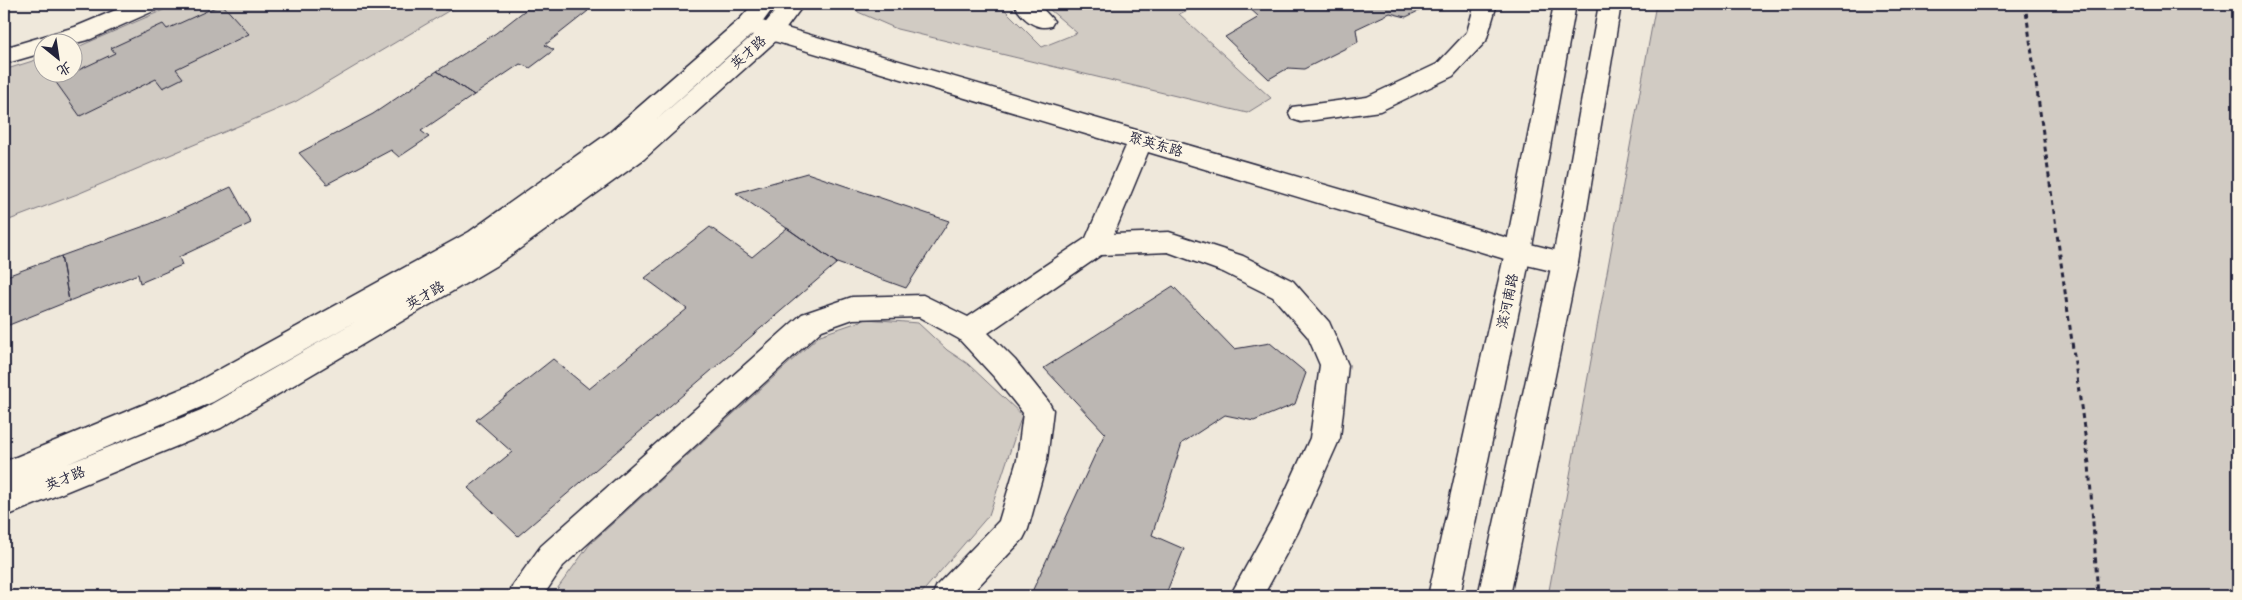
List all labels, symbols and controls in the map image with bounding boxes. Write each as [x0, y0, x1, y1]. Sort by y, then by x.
street label: 英才路 [726, 31, 770, 73]
north arrow [32, 32, 82, 82]
text: 北 [54, 58, 75, 81]
street label: 聚英东路 [1127, 128, 1185, 160]
street label: 滨河南路 [1492, 272, 1522, 330]
street label: 英才路 [402, 277, 448, 313]
street label: 英才路 [42, 462, 88, 494]

